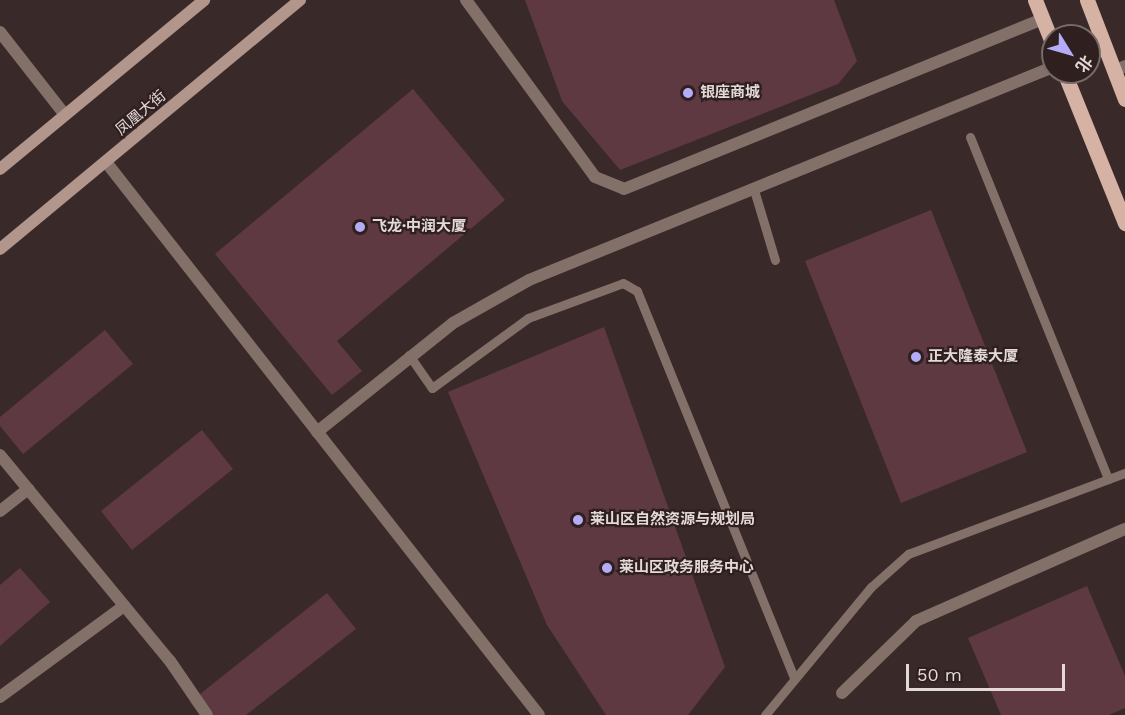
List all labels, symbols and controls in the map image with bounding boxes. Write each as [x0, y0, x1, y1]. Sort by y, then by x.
north arrow [1041, 24, 1101, 84]
text: 北 [1072, 52, 1097, 76]
place label: 银座商城 [700, 84, 760, 102]
marker: 银座商城 [681, 86, 695, 100]
street label: 凤凰大街 [112, 87, 170, 139]
place label: 飞龙·中润大厦 [372, 218, 466, 236]
marker: 飞龙·中润大厦 [353, 220, 367, 234]
place label: 正大隆泰大厦 [928, 348, 1018, 366]
marker: 正大隆泰大厦 [909, 350, 923, 364]
place label: 莱山区自然资源与规划局 [590, 511, 755, 529]
marker: 莱山区自然资源与规划局 [571, 513, 585, 527]
place label: 莱山区政务服务中心 [619, 559, 754, 577]
marker: 莱山区政务服务中心 [600, 561, 614, 575]
scale bar [909, 652, 1068, 690]
text: 50 m [917, 664, 962, 685]

